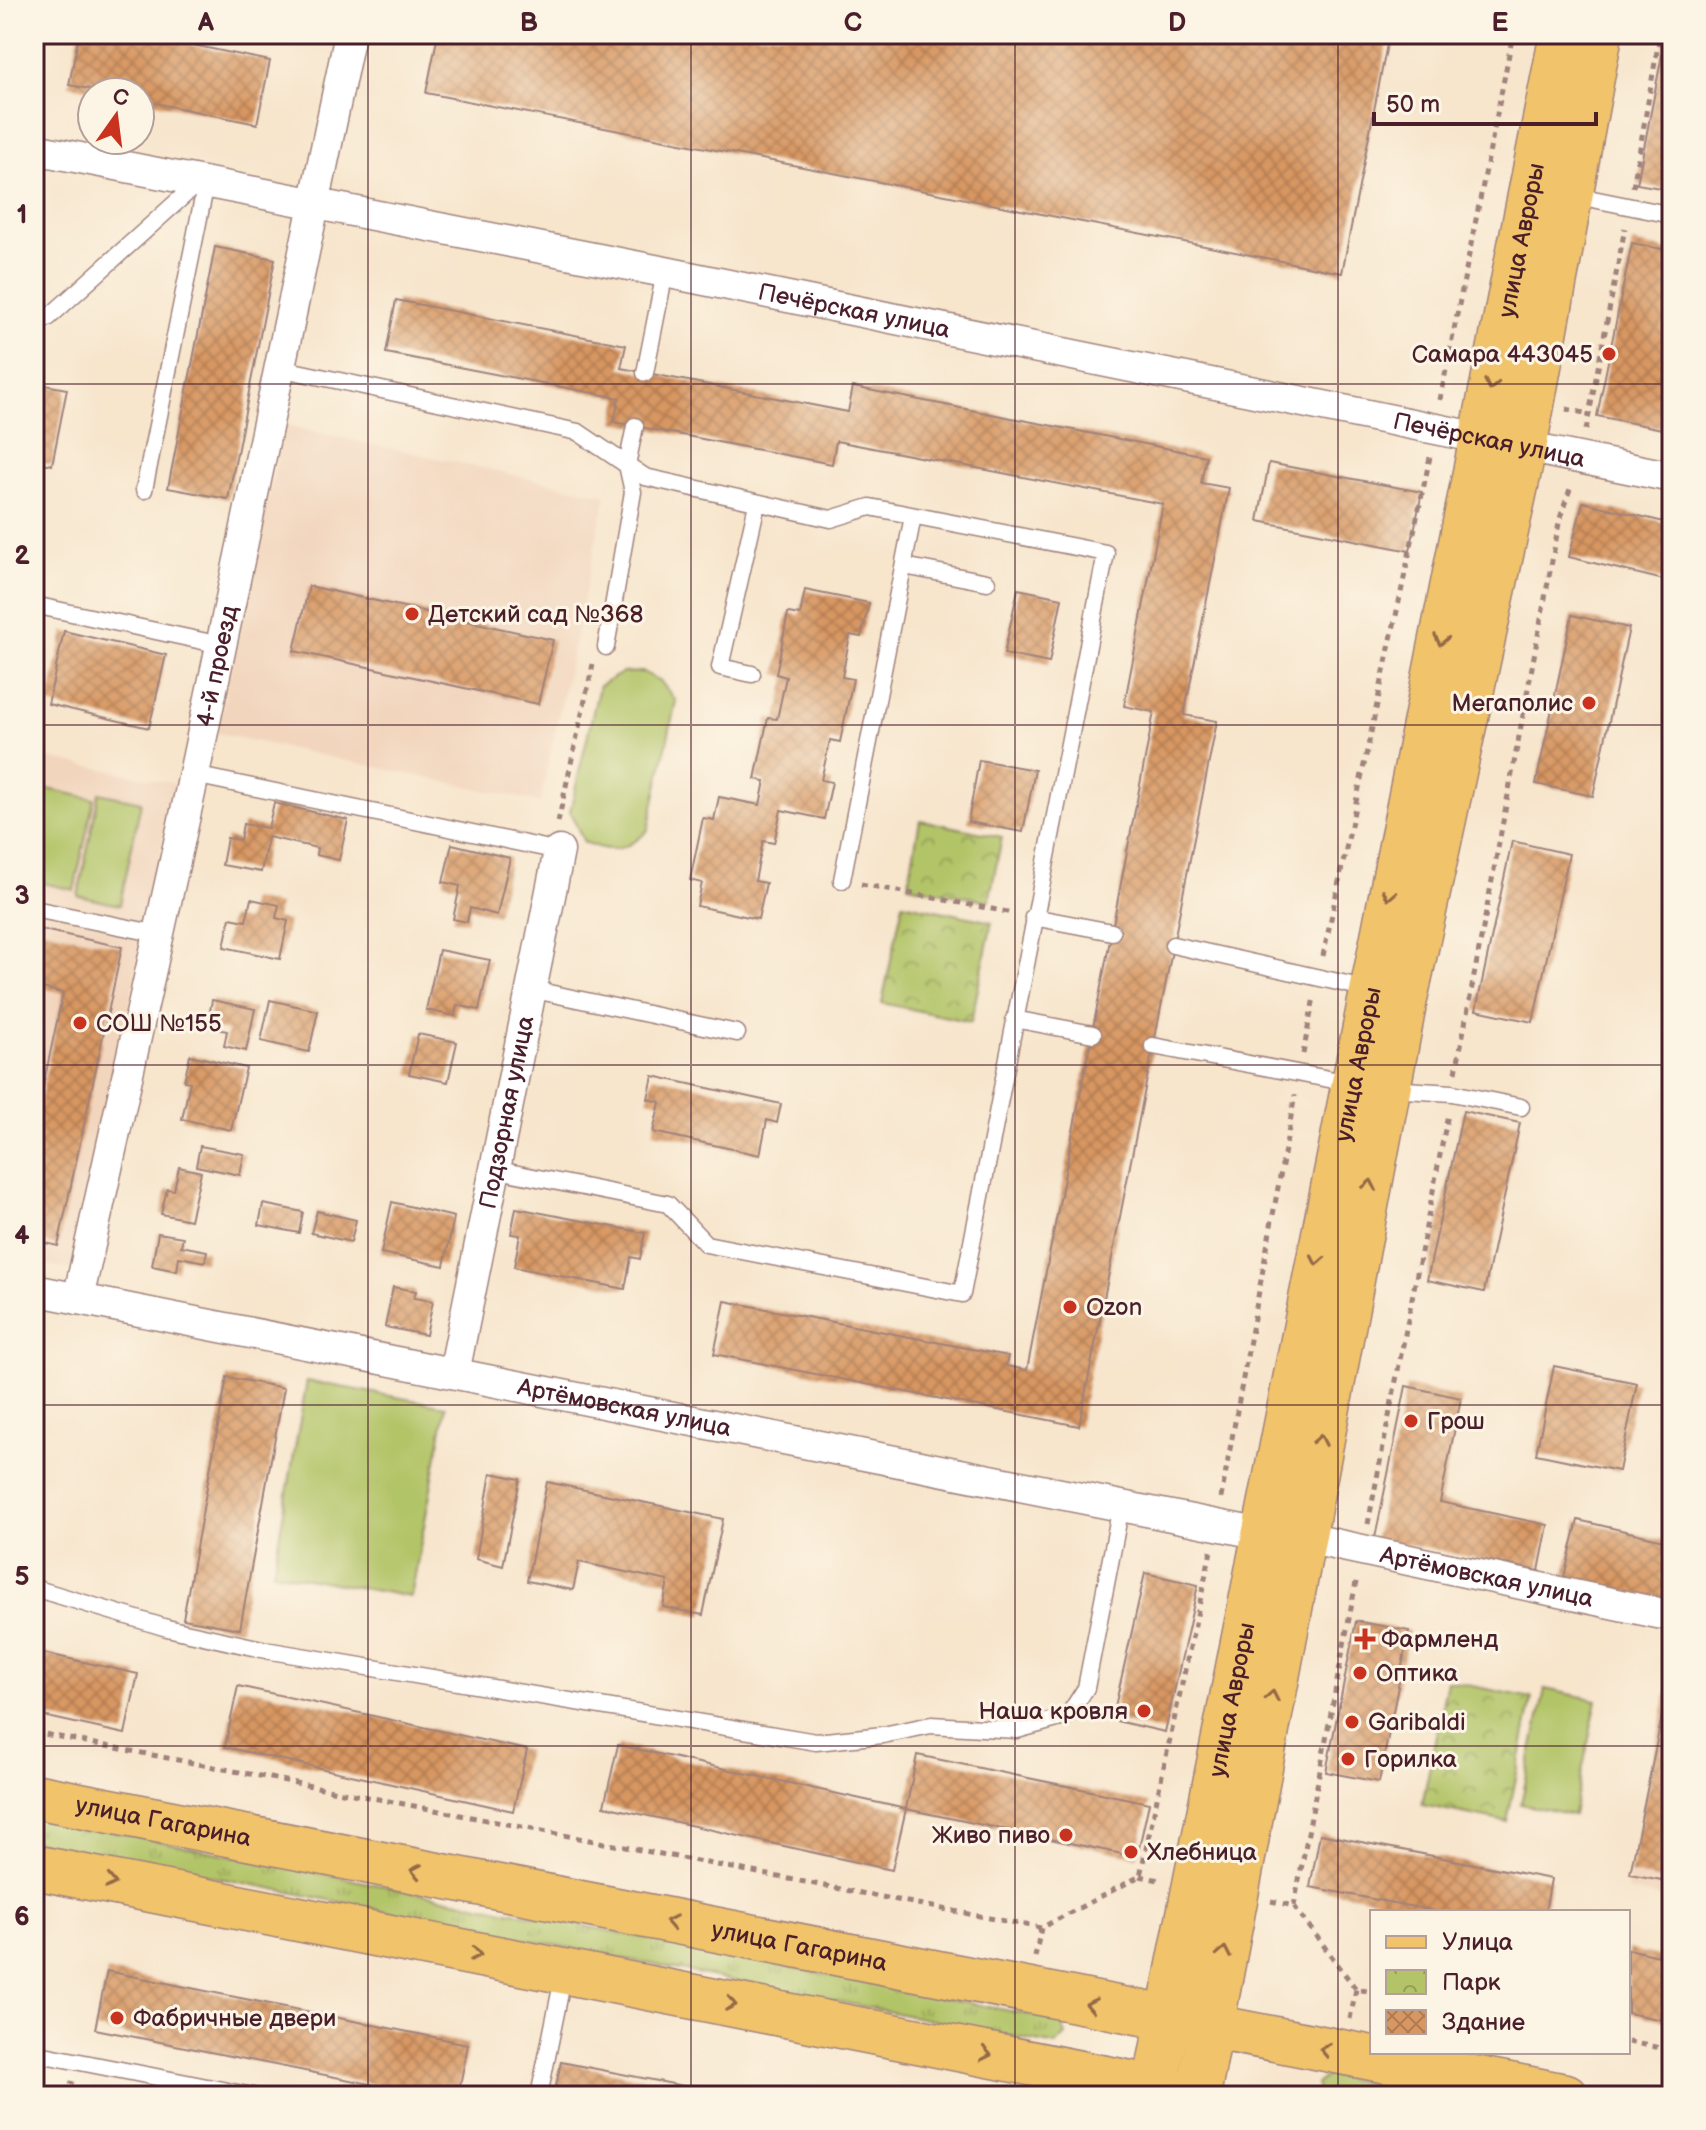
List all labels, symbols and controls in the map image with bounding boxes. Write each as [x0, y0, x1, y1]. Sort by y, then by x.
text: A [197, 8, 214, 39]
text: B [520, 8, 538, 39]
text: C [844, 8, 862, 39]
text: D [1168, 8, 1186, 39]
text: E [1492, 8, 1509, 39]
north arrow [76, 76, 156, 156]
scale bar [1374, 76, 1596, 126]
text: С [110, 83, 131, 113]
text: 50 m [1386, 90, 1440, 119]
street label: улица Авроры [1492, 160, 1551, 320]
text: 1 [17, 200, 27, 231]
street label: Печёрская улица [756, 277, 953, 345]
place label: Самара 443045 [1412, 340, 1593, 369]
marker: Самара 443045 [1600, 345, 1618, 363]
one-way arrow [1483, 378, 1500, 392]
street label: Печёрская улица [1391, 407, 1588, 474]
text: 2 [14, 541, 30, 572]
place label: Детский сад №368 [428, 600, 643, 629]
street label: 4-й проезд [190, 603, 244, 729]
marker: Детский сад №368 [403, 605, 421, 623]
one-way arrow [1433, 633, 1450, 647]
place label: Мегаполис [1452, 689, 1573, 718]
marker: Мегаполис [1580, 694, 1598, 712]
text: 3 [14, 881, 30, 912]
one-way arrow [1382, 888, 1399, 902]
street label: улица Авроры [1329, 984, 1388, 1144]
place label: СОШ №155 [96, 1009, 222, 1038]
street label: Подзорная улица [473, 1013, 540, 1211]
marker: СОШ №155 [71, 1014, 89, 1032]
one-way arrow [1360, 1178, 1377, 1192]
text: 4 [14, 1221, 30, 1252]
one-way arrow [1309, 1252, 1326, 1266]
place label: Ozon [1086, 1293, 1142, 1322]
marker: Ozon [1061, 1298, 1079, 1316]
street label: Артёмовская улица [514, 1372, 734, 1443]
place label: Грош [1427, 1407, 1485, 1436]
marker: Грош [1402, 1412, 1420, 1430]
one-way arrow [1311, 1434, 1328, 1448]
street label: Артёмовская улица [1377, 1540, 1596, 1614]
text: 5 [14, 1562, 30, 1593]
street label: улица Авроры [1203, 1620, 1262, 1780]
place label: Фармленд [1381, 1625, 1499, 1654]
marker: Фармленд [1356, 1630, 1374, 1648]
place label: Оптика [1376, 1659, 1458, 1688]
marker: Оптика [1351, 1664, 1369, 1682]
one-way arrow [1262, 1689, 1279, 1703]
place label: Наша кровля [979, 1697, 1128, 1726]
marker: Наша кровля [1135, 1702, 1153, 1720]
place label: Garibaldi [1368, 1708, 1466, 1737]
marker: Garibaldi [1343, 1713, 1361, 1731]
place label: Горилка [1364, 1745, 1457, 1774]
marker: Горилка [1339, 1750, 1357, 1768]
street label: улица Гагарина [73, 1791, 254, 1853]
place label: Живо пиво [932, 1821, 1050, 1850]
marker: Живо пиво [1057, 1826, 1075, 1844]
place label: Хлебница [1147, 1838, 1257, 1867]
marker: Хлебница [1122, 1843, 1140, 1861]
one-way arrow [409, 1864, 423, 1881]
one-way arrow [103, 1873, 117, 1890]
text: 6 [14, 1902, 30, 1933]
legend [1370, 1910, 1630, 2054]
one-way arrow [665, 1914, 678, 1931]
street label: улица Гагарина [709, 1915, 890, 1978]
text: Улица [1442, 1928, 1513, 1957]
one-way arrow [469, 1944, 482, 1961]
one-way arrow [1215, 1945, 1232, 1958]
text: Парк [1442, 1968, 1501, 1997]
one-way arrow [723, 1995, 737, 2012]
one-way arrow [1084, 1998, 1098, 2015]
place label: Фабричные двери [133, 2004, 336, 2033]
text: Здание [1442, 2008, 1525, 2037]
marker: Фабричные двери [108, 2009, 126, 2027]
one-way arrow [1318, 2042, 1331, 2059]
one-way arrow [978, 2045, 992, 2062]

